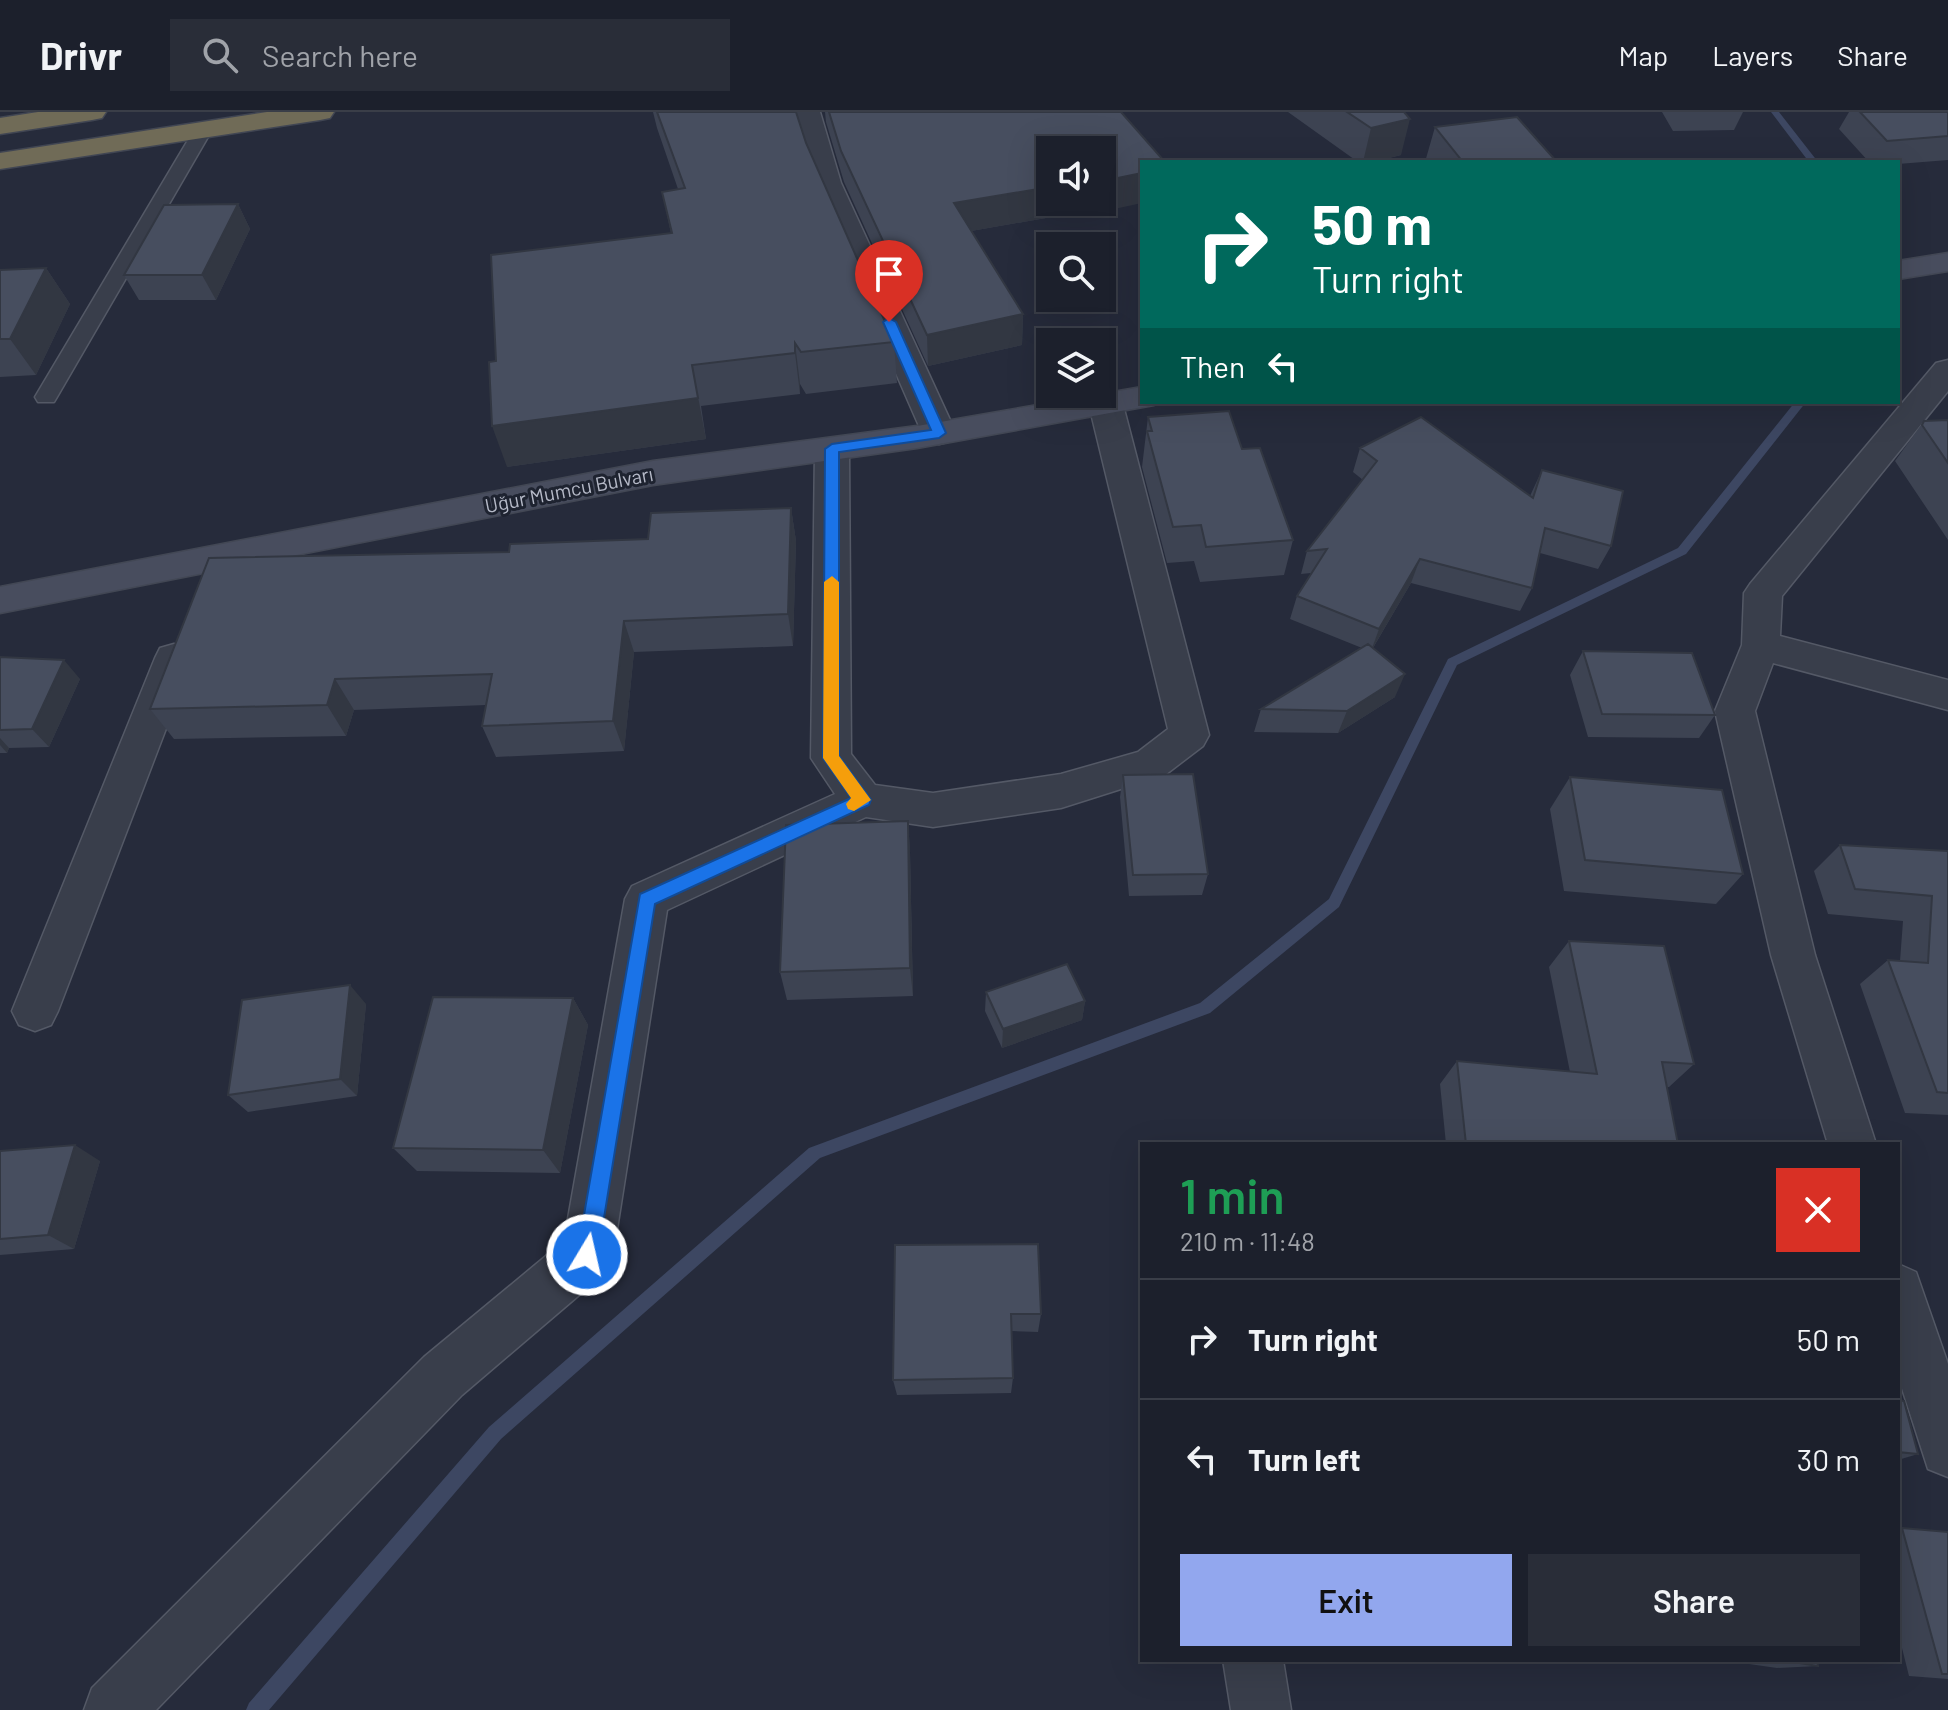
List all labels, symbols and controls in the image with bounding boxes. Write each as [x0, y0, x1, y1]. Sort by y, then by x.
search box [170, 19, 730, 91]
text: Drivr [40, 32, 122, 78]
icon: search [198, 33, 242, 77]
text: Search here [262, 37, 418, 73]
text: Map [1618, 38, 1668, 72]
text: Layers [1712, 38, 1793, 72]
text: Share [1837, 38, 1908, 72]
map controls [1036, 136, 1116, 408]
button: sound [1036, 136, 1116, 216]
text: 50 m [1312, 189, 1432, 256]
icon: right [1180, 192, 1284, 296]
button: search [1036, 232, 1116, 312]
pin [855, 240, 923, 322]
icon: arrive [867, 252, 911, 296]
text: Turn right [1312, 257, 1464, 300]
button: layers [1036, 328, 1116, 408]
icon: left [1261, 344, 1305, 388]
text: Then [1180, 348, 1245, 384]
street label: Uğur Mumcu Bulvarı [483, 461, 655, 517]
text: 1 min [1180, 1166, 1285, 1224]
button: close [1776, 1168, 1860, 1252]
position arrow [545, 1213, 629, 1297]
text: 210 m · 11:48 [1180, 1225, 1315, 1256]
icon: right [1180, 1317, 1224, 1361]
text: Turn right [1248, 1321, 1378, 1357]
text: 50 m [1797, 1321, 1860, 1357]
icon: left [1180, 1437, 1224, 1481]
text: Turn left [1248, 1441, 1361, 1477]
text: 30 m [1797, 1441, 1860, 1477]
button: Exit [1180, 1554, 1512, 1646]
button: Share [1528, 1554, 1860, 1646]

